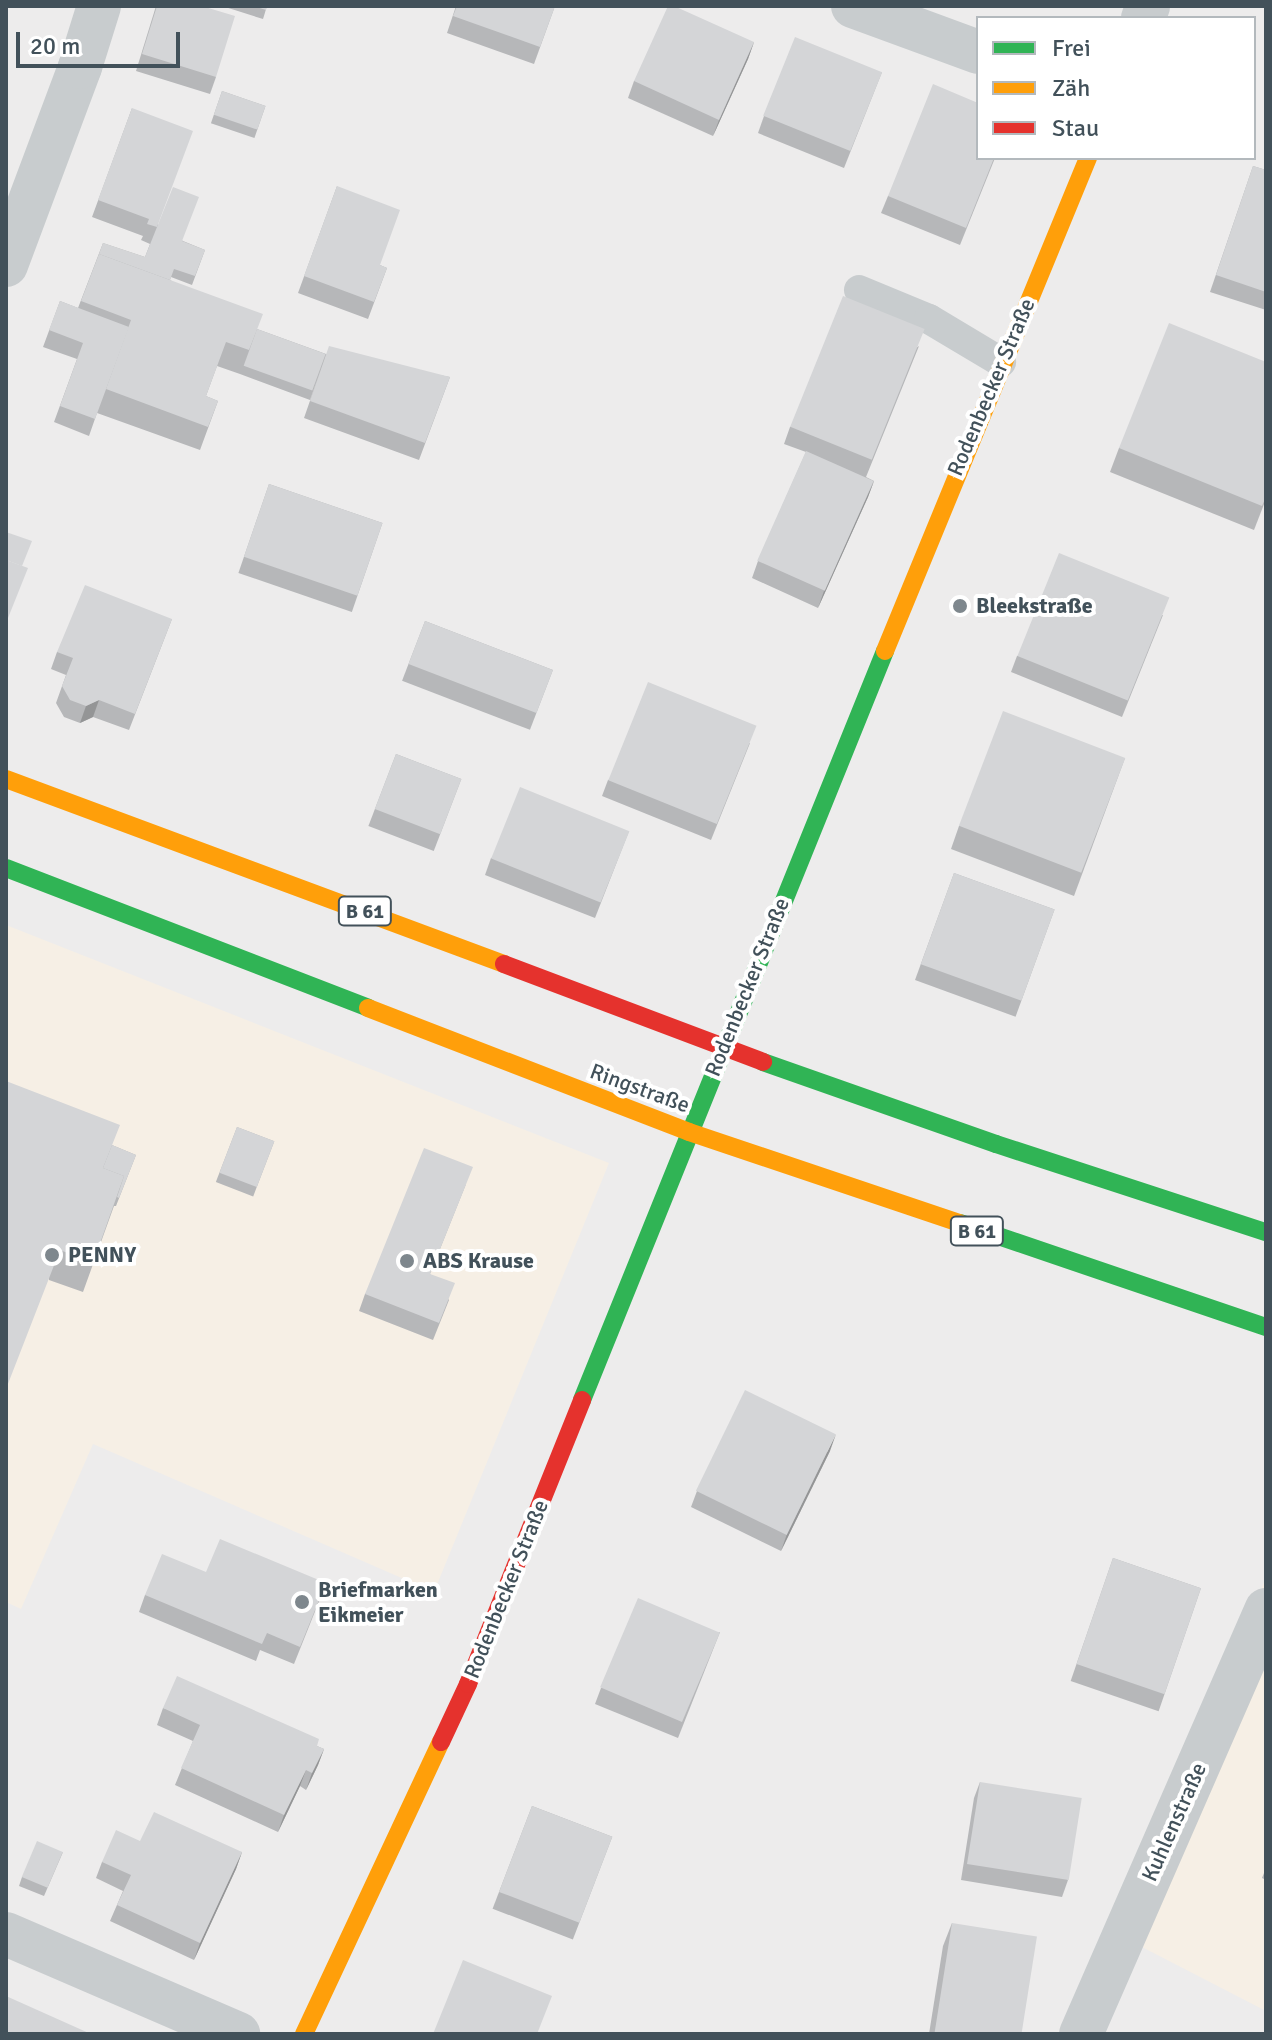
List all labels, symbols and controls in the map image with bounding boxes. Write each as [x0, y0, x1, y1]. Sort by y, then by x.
scale bar [20, 16, 184, 66]
legend [976, 16, 1256, 160]
text: 20 m [30, 31, 80, 61]
text: Frei [1052, 33, 1091, 63]
text: Zäh [1052, 73, 1090, 103]
text: Stau [1052, 113, 1099, 143]
street label: Rodenbecker Straße [942, 294, 1040, 480]
place label: Bleekstraße [976, 593, 1093, 619]
marker: Bleekstraße [951, 597, 969, 615]
street label: Rodenbecker Straße [699, 894, 795, 1080]
road number: B 61 [337, 895, 393, 927]
street label: Ringstraße [587, 1058, 693, 1118]
road number: B 61 [949, 1215, 1005, 1247]
place label: PENNY [68, 1242, 136, 1268]
marker: PENNY [43, 1246, 61, 1264]
place label: ABS Krause [423, 1248, 534, 1274]
marker: ABS Krause [398, 1252, 416, 1270]
street label: Rodenbecker Straße [458, 1496, 554, 1682]
place label: Briefmarken Eikmeier [318, 1576, 438, 1628]
marker: Briefmarken Eikmeier [293, 1593, 311, 1611]
street label: Kuhlenstraße [1136, 1759, 1212, 1885]

